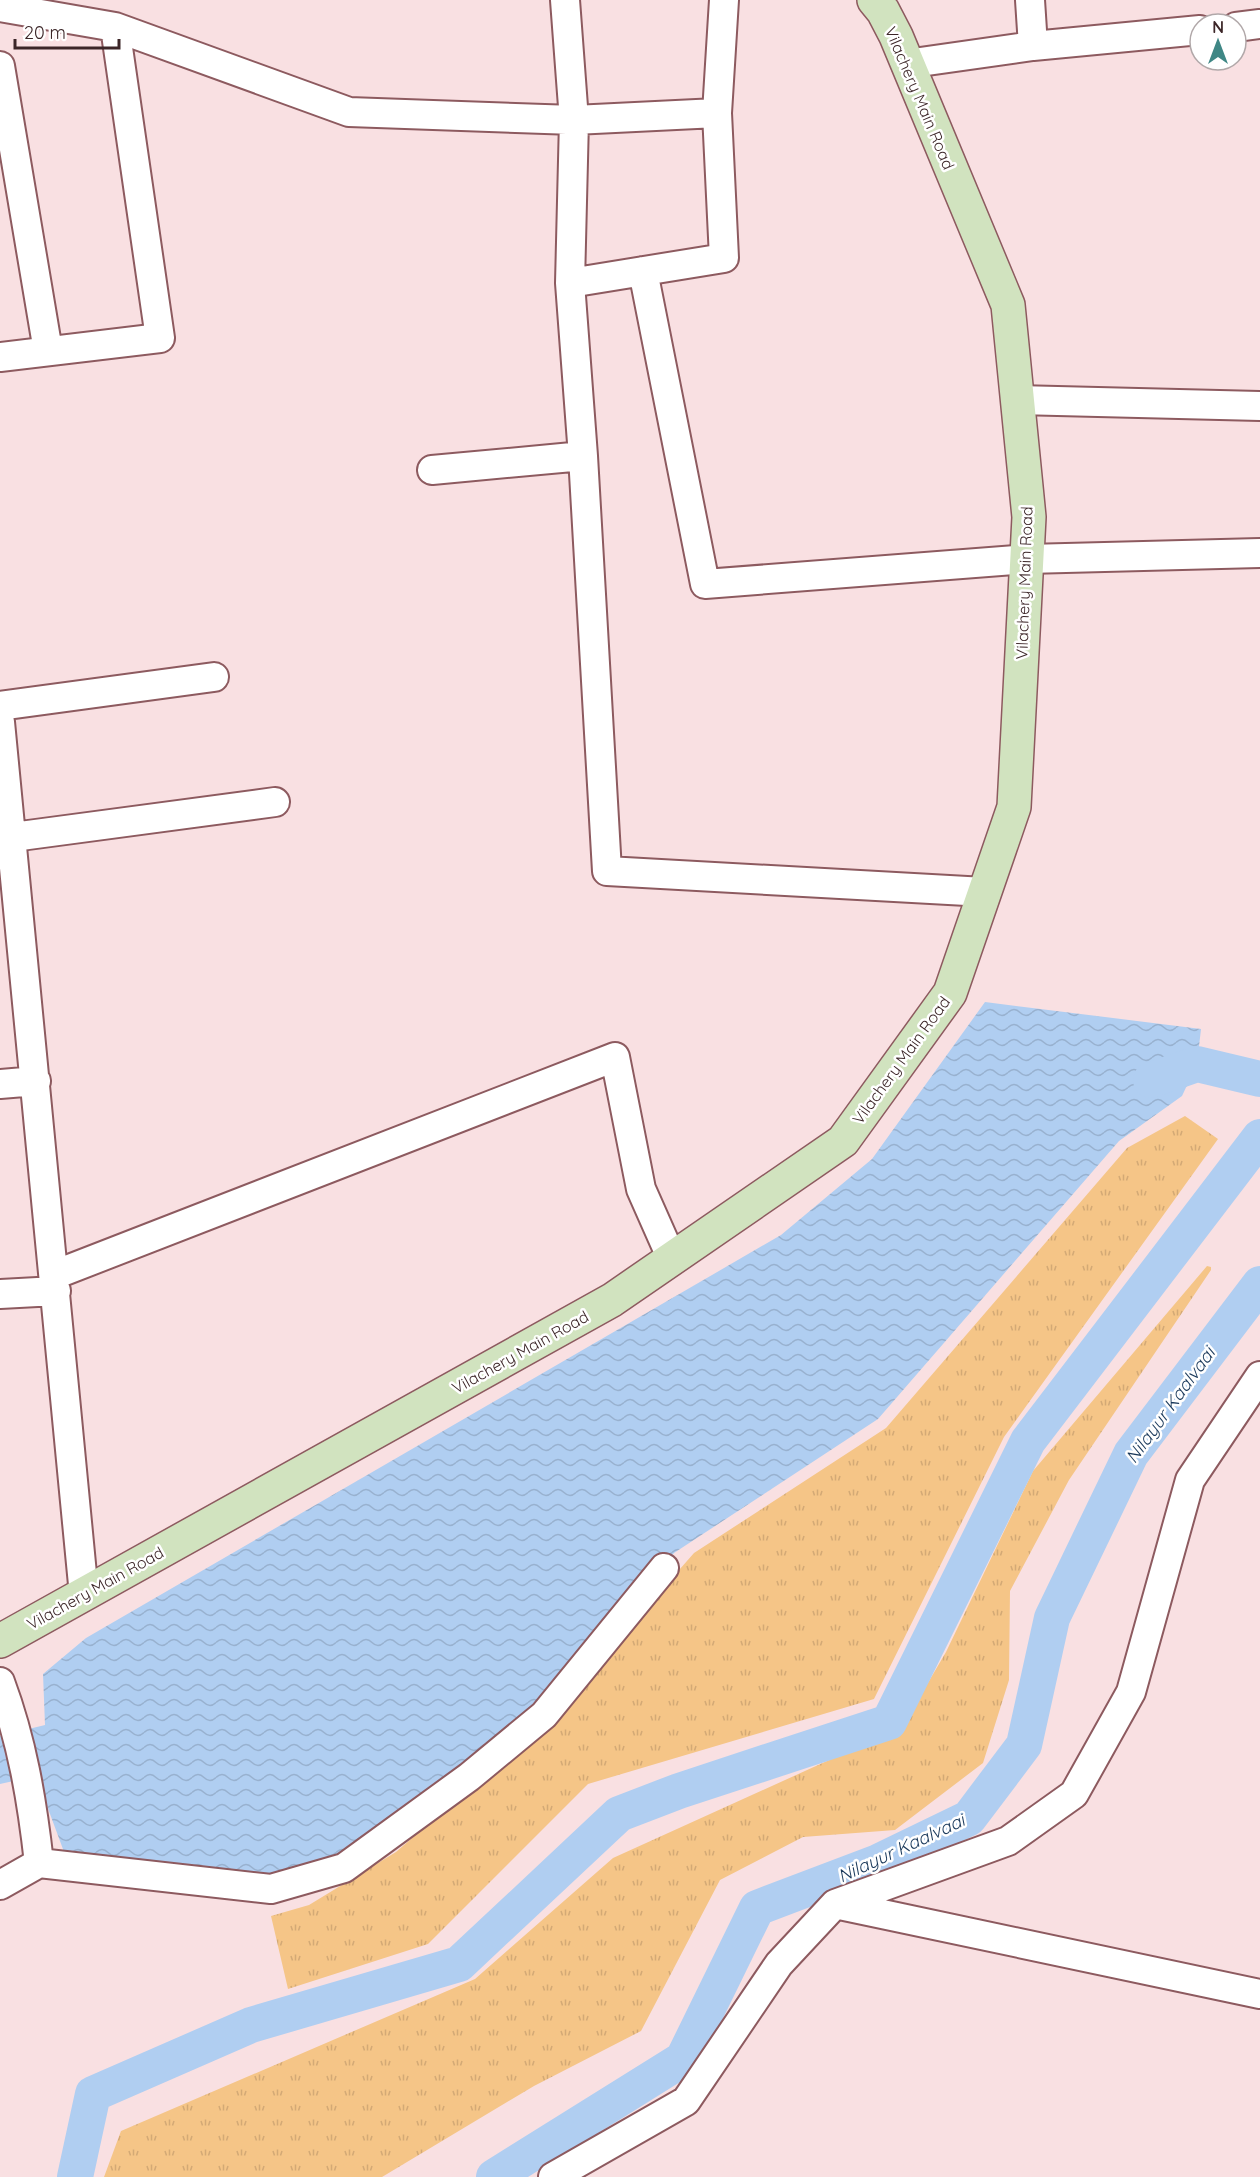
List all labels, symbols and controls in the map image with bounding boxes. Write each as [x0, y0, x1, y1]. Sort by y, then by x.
scale bar [15, 12, 118, 50]
north arrow [1188, 12, 1248, 72]
text: N [1212, 17, 1224, 37]
text: 20 m [24, 21, 66, 44]
street label: Vilachery Main Road [881, 24, 959, 172]
street label: Vilachery Main Road [1011, 506, 1037, 660]
street label: Vilachery Main Road [848, 992, 954, 1128]
street label: Vilachery Main Road [448, 1306, 592, 1398]
water label: Nilayur Kaalvaai [1120, 1341, 1221, 1467]
street label: Vilachery Main Road [23, 1542, 167, 1634]
water label: Nilayur Kaalvaai [834, 1808, 970, 1887]

